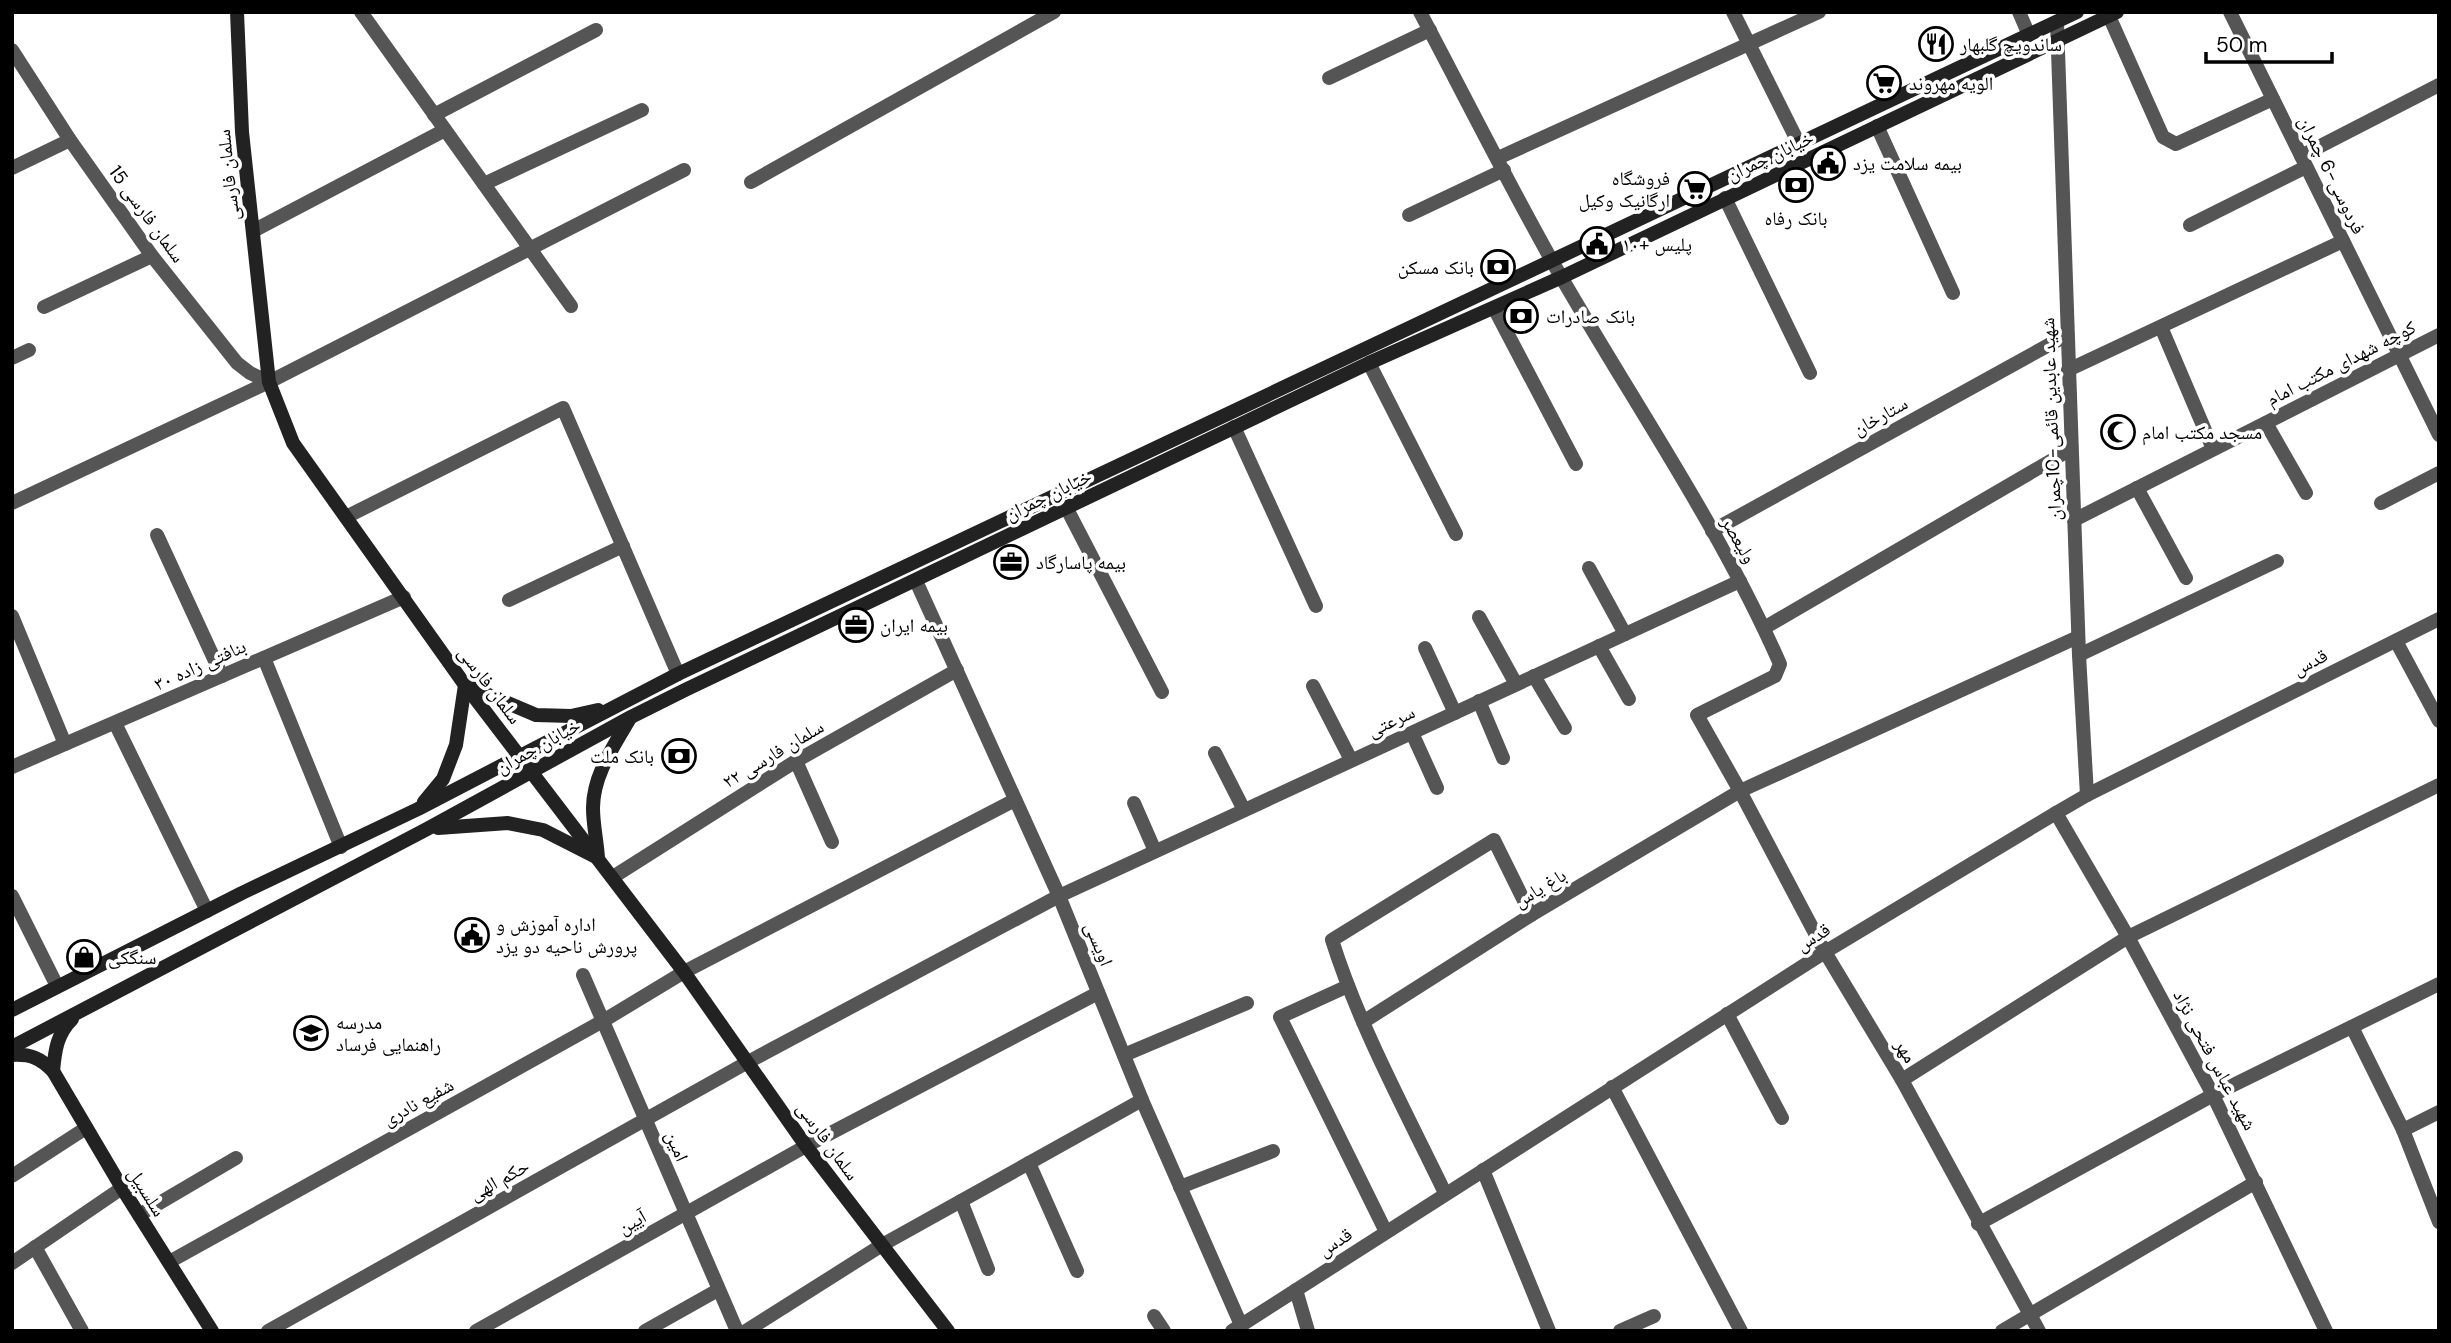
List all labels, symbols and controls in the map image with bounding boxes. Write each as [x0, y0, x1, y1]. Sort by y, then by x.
scale bar [2206, 21, 2332, 65]
restaurant icon: ساندویچ گلبهار [1917, 25, 1955, 63]
text: 50 m [2216, 31, 2267, 59]
place label: ساندویچ گلبهار [1959, 32, 2062, 57]
supermarket icon: الویه مهروند [1865, 64, 1903, 102]
place label: الویه مهروند [1909, 71, 1993, 96]
street label: فردوسی-6 چمران [2293, 112, 2371, 238]
street label: خیابان چمران [1722, 125, 1818, 187]
street label: سلمان فارسی [211, 128, 245, 222]
public building icon: بيمه سلامت يزد [1809, 144, 1847, 182]
place label: بيمه سلامت يزد [1853, 151, 1962, 176]
street label: سلمان فارسی 15 [103, 160, 191, 268]
place label: فروشگاه ارگانیک وکیل [1579, 166, 1670, 213]
bank icon: بانک رفاه [1777, 166, 1815, 204]
supermarket icon: فروشگاه ارگانیک وکیل [1676, 170, 1714, 208]
place label: بانک رفاه [1765, 206, 1827, 231]
public building icon: پلیس +۱۰ [1578, 225, 1616, 263]
place label: پلیس +۱۰ [1622, 232, 1692, 257]
bank icon: بانک مسکن [1479, 248, 1517, 286]
place label: بانک مسکن [1398, 255, 1474, 280]
bank icon: بانک صادرات [1502, 297, 1540, 335]
place label: بانک صادرات [1546, 304, 1635, 329]
street label: کوچه شهدای مکتب امام [2262, 314, 2421, 412]
street label: شهید عابدین قائمی-10چمران [2035, 317, 2067, 521]
street label: ستارخان [1848, 391, 1912, 441]
mosque icon: مسجد مکتب امام [2099, 413, 2137, 451]
place label: مسجد مکتب امام [2142, 420, 2262, 446]
street label: خیابان چمران [1001, 463, 1095, 527]
street label: ولیعصر [1715, 511, 1762, 568]
office icon: بیمه پاسارگاد [992, 543, 1030, 581]
place label: بیمه پاسارگاد [1036, 550, 1126, 575]
office icon: بیمه ایران [837, 606, 875, 644]
place label: بیمه ایران [880, 613, 948, 638]
street label: بنافتی زاده ۳۰ [150, 634, 250, 696]
street label: سلمان فارسی [452, 641, 528, 729]
street label: قدس [2288, 643, 2332, 681]
street label: سرعتی [1363, 699, 1419, 743]
street label: خیابان چمران [491, 712, 585, 780]
street label: سلمان فارسی ۲۲ [718, 714, 828, 794]
bank icon: بانک ملت [660, 737, 698, 775]
place label: بانک ملت [590, 744, 654, 769]
street label: باغ یاس [1509, 863, 1571, 913]
place label: اداره آموزش و پرورش ناحیه دو یزد [496, 912, 637, 959]
public building icon: اداره آموزش و پرورش ناحیه دو یزد [453, 916, 491, 954]
street label: قدس [1791, 917, 1835, 957]
street label: اویسی [1079, 918, 1119, 970]
shop icon: سنگکی [65, 938, 103, 976]
place label: سنگکی [108, 945, 157, 970]
street label: شهید عباس فتحی نژاد [2167, 985, 2263, 1135]
place label: مدرسه راهنمایی فرساد [336, 1010, 441, 1057]
school or university icon: مدرسه راهنمایی فرساد [292, 1014, 330, 1052]
street label: مهر [1889, 1034, 1923, 1068]
street label: شفیع نادری [378, 1072, 458, 1132]
street label: سلمان فارسی [791, 1097, 865, 1185]
street label: امین [659, 1127, 695, 1165]
street label: حکم الهی [465, 1153, 533, 1207]
street label: سلسبیل [122, 1163, 172, 1221]
street label: آیین [613, 1203, 652, 1240]
street label: قدس [1313, 1222, 1357, 1262]

